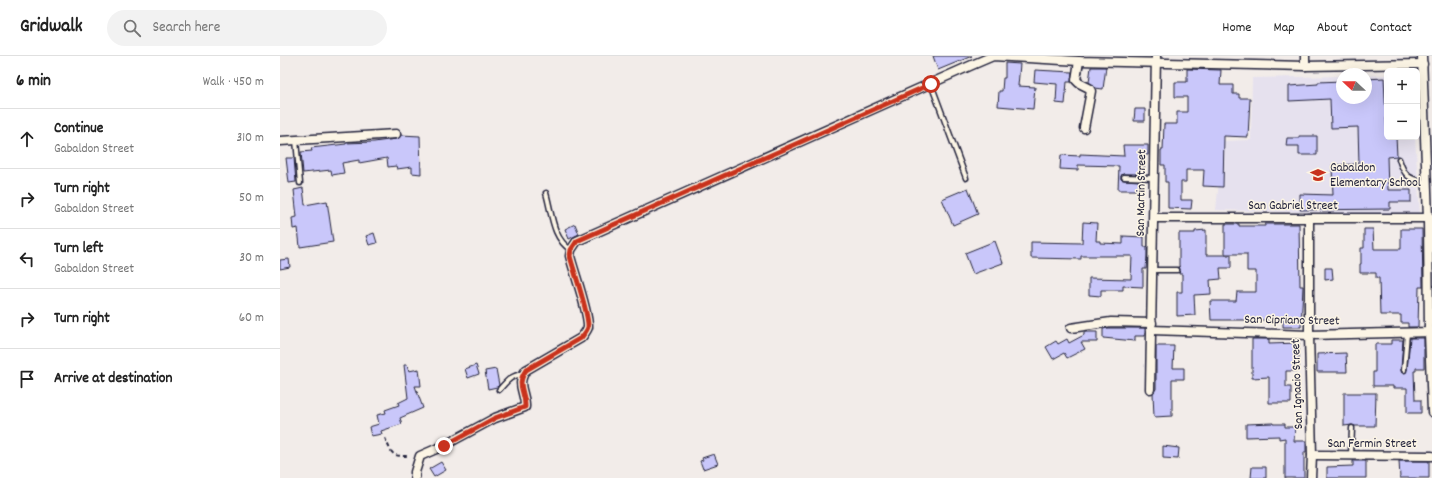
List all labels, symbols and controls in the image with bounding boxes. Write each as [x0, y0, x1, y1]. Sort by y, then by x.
search box [107, 10, 387, 46]
text: Gridwalk [20, 14, 83, 41]
icon: search [121, 17, 143, 39]
text: Search here [153, 17, 220, 39]
text: Home [1222, 18, 1251, 38]
text: Map [1273, 18, 1295, 38]
text: About [1317, 18, 1348, 38]
text: Contact [1370, 18, 1412, 38]
north arrow [1336, 68, 1372, 104]
map controls [1384, 68, 1420, 140]
button: + [1384, 68, 1420, 104]
text: 6 min [16, 70, 51, 94]
text: Walk · 450 m [203, 73, 264, 92]
route start [922, 75, 940, 93]
button: − [1384, 104, 1420, 140]
text: Continue [54, 118, 103, 140]
icon: ahead [16, 128, 38, 150]
text: 310 m [236, 129, 264, 148]
text: Gabaldon Street [54, 140, 134, 159]
street label: San Martin Street [1132, 149, 1152, 237]
place label: Gabaldon Elementary School [1330, 159, 1421, 193]
school or university icon: Gabaldon Elementary School [1309, 166, 1327, 184]
text: Turn right [54, 178, 110, 200]
icon: right [16, 188, 38, 210]
text: 50 m [239, 189, 264, 208]
street label: San Gabriel Street [1248, 197, 1338, 216]
text: Gabaldon Street [54, 200, 134, 219]
text: Turn left [54, 238, 103, 260]
icon: left [16, 248, 38, 270]
text: 30 m [239, 249, 264, 268]
text: Gabaldon Street [54, 260, 134, 279]
icon: right [16, 308, 38, 330]
text: Turn right [54, 308, 110, 330]
text: 60 m [239, 309, 264, 328]
street label: San Cipriano Street [1244, 311, 1340, 331]
street label: San Ignacio Street [1287, 338, 1309, 430]
icon: arrive [16, 368, 38, 390]
text: Arrive at destination [54, 368, 172, 390]
street label: San Fermin Street [1327, 435, 1417, 454]
route end [435, 437, 453, 455]

